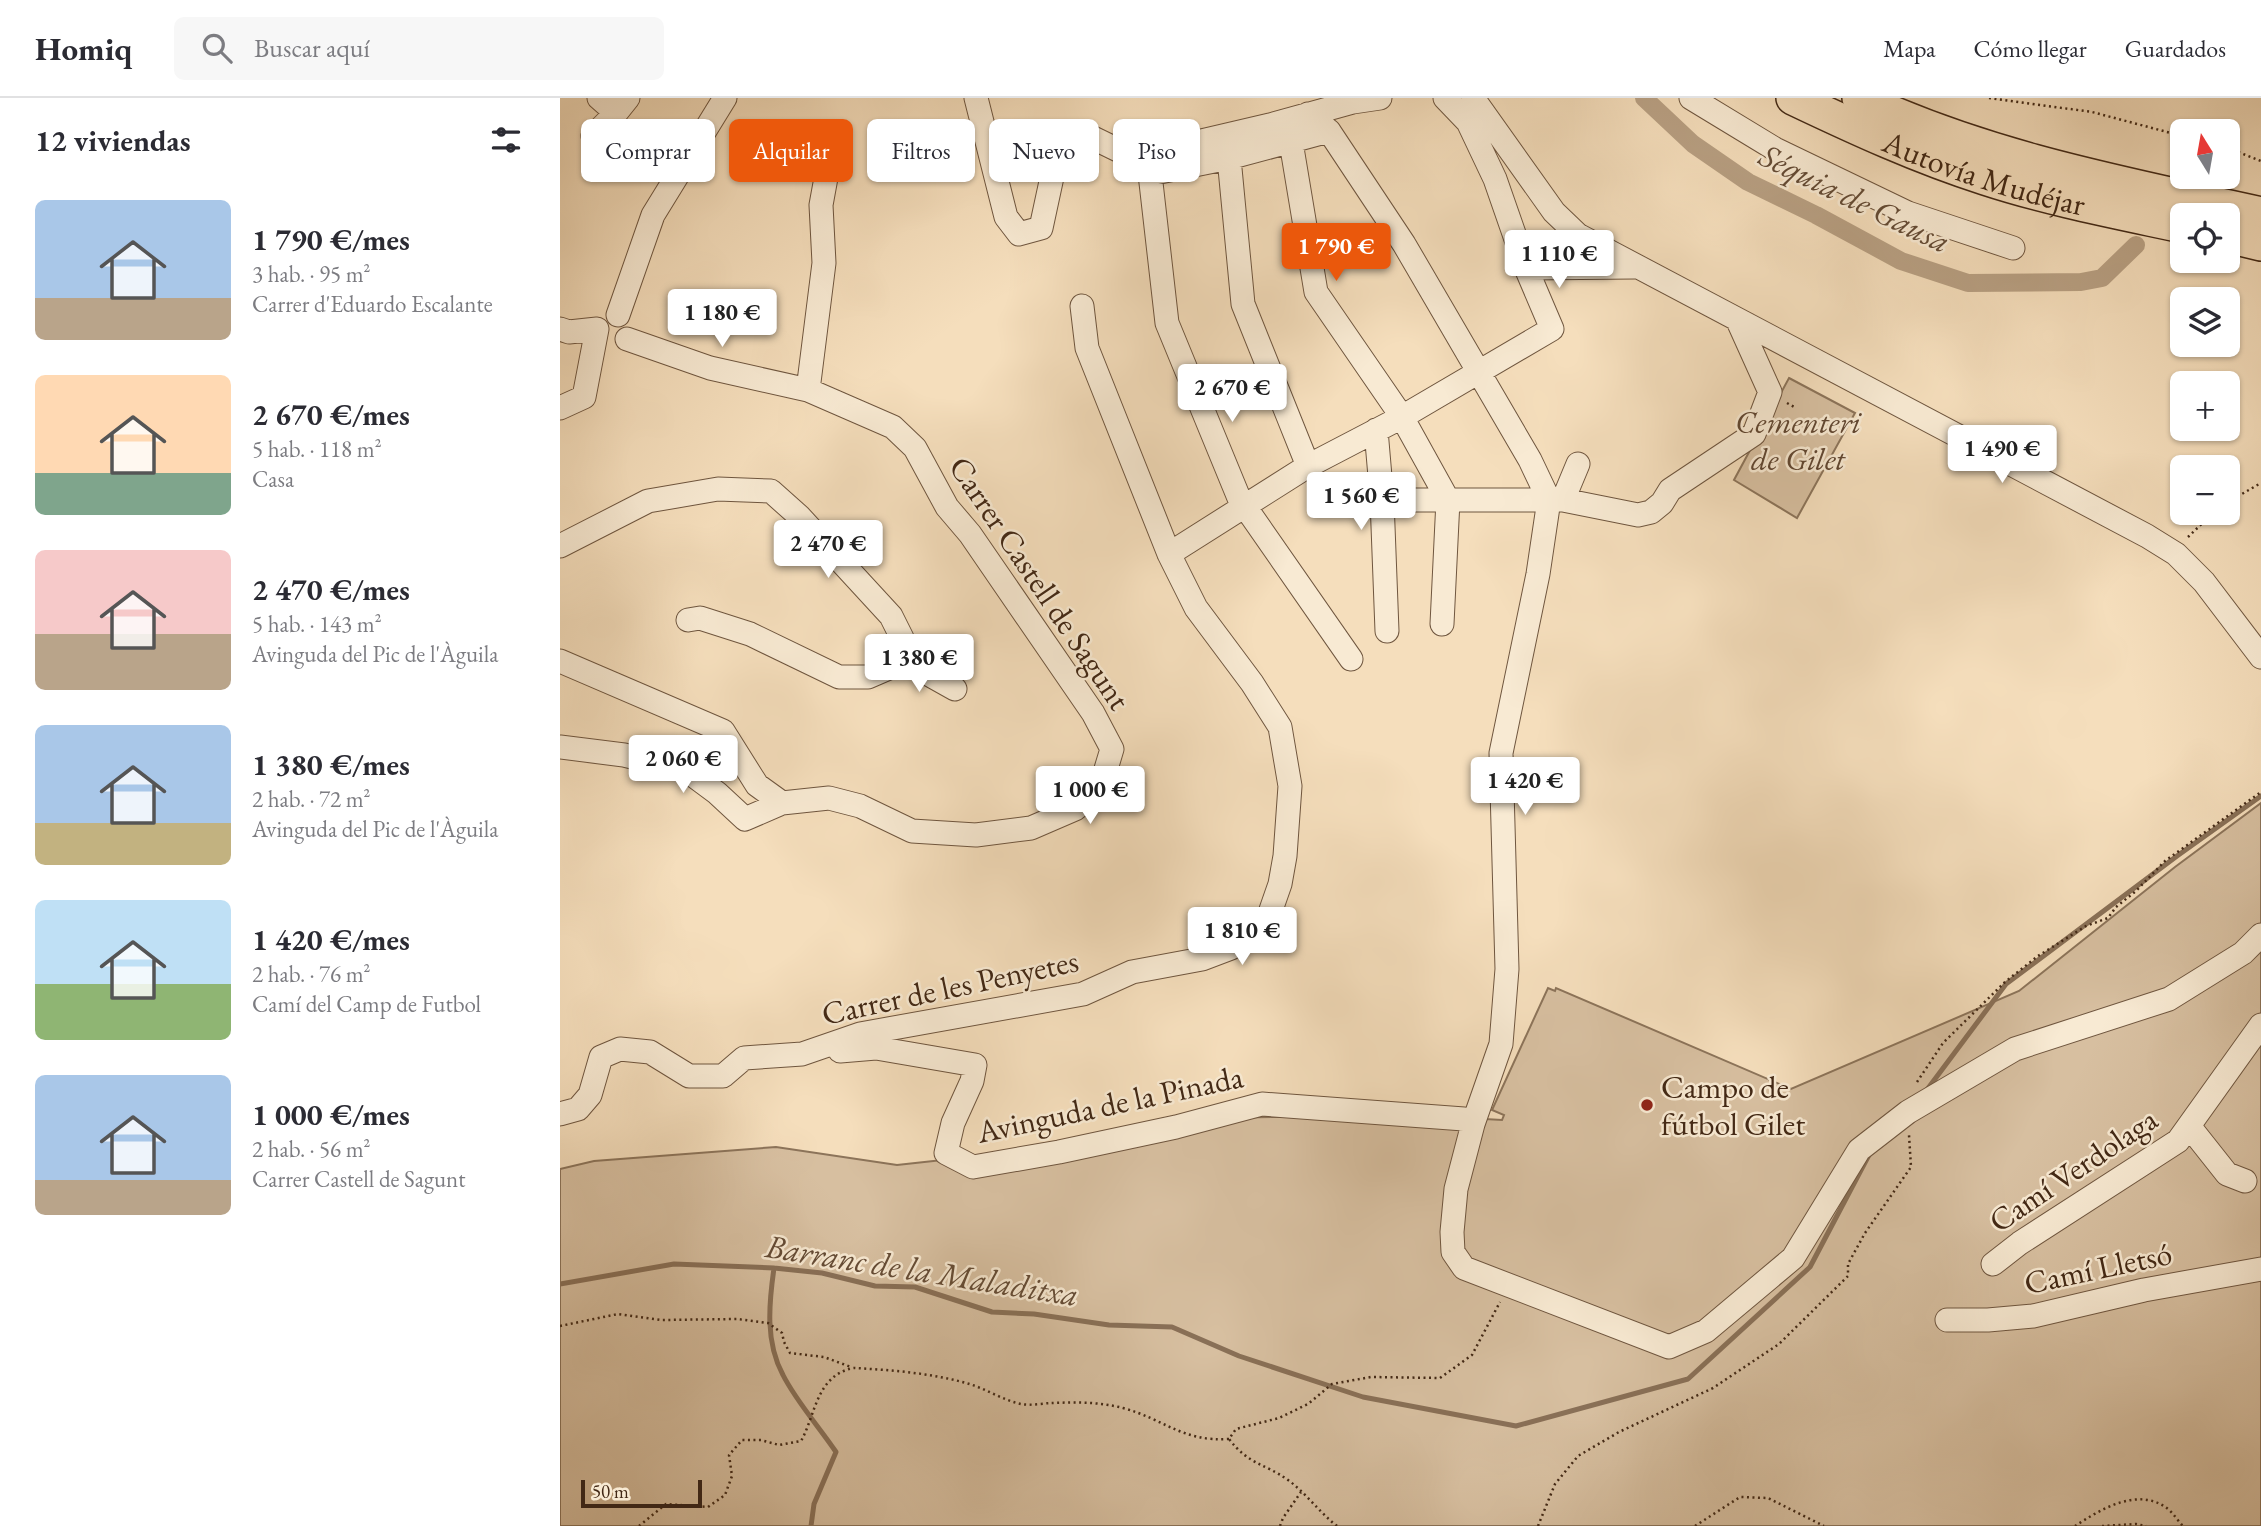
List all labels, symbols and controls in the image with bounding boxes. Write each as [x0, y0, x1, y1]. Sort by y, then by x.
search box [174, 17, 664, 80]
text: Homiq [35, 27, 132, 70]
icon: search [198, 29, 236, 67]
text: Buscar aquí [254, 31, 370, 65]
text: Mapa [1883, 33, 1936, 64]
text: Cómo llegar [1974, 33, 2087, 64]
text: Guardados [2125, 33, 2226, 64]
chip: Comprar [581, 119, 715, 182]
chip: Alquilar [729, 119, 853, 182]
chip: Filtros [867, 119, 975, 182]
chip: Nuevo [989, 119, 1099, 182]
chip: Piso [1113, 119, 1200, 182]
north arrow [2170, 119, 2240, 189]
map controls [2170, 119, 2240, 525]
street label: Autovía Mudéjar [1875, 120, 2090, 225]
text: 12 viviendas [35, 121, 191, 160]
icon: filters [487, 121, 525, 159]
water label: Séquia de Gausa [1752, 133, 1957, 263]
button: locate [2170, 203, 2240, 273]
text: 1 790 €/mes [252, 220, 410, 259]
pin: 1 790 € [1271, 223, 1401, 283]
icon: home [91, 228, 175, 312]
pin: 1 110 € [1494, 230, 1624, 290]
text: 1 790 € [1298, 231, 1374, 261]
text: 1 110 € [1521, 238, 1597, 268]
text: 3 hab. · 95 m² [252, 259, 371, 289]
button: layers [2170, 287, 2240, 357]
text: Carrer d'Eduardo Escalante [252, 289, 493, 319]
pin: 1 180 € [657, 289, 787, 349]
text: 1 180 € [684, 297, 760, 327]
pin: 2 670 € [1167, 364, 1297, 424]
button: + [2170, 371, 2240, 441]
text: 2 670 € [1194, 372, 1270, 402]
text: 2 670 €/mes [252, 395, 410, 434]
park label: Cementeri de Gilet [1735, 401, 1863, 480]
icon: home [91, 403, 175, 487]
pin: 1 490 € [1937, 426, 2067, 485]
text: 1 490 € [1964, 433, 2040, 463]
text: 5 hab. · 118 m² [252, 434, 382, 464]
street label: Carrer Castell de Sagunt [940, 448, 1140, 718]
button: − [2170, 455, 2240, 525]
text: Casa [252, 464, 294, 494]
pin: 1 560 € [1296, 472, 1426, 532]
text: 1 560 € [1323, 480, 1399, 510]
pin: 2 470 € [763, 520, 893, 580]
text: 2 470 € [790, 528, 866, 558]
text: 2 470 €/mes [252, 570, 410, 609]
icon: home [91, 578, 175, 662]
text: 5 hab. · 143 m² [252, 609, 382, 639]
pin: 1 380 € [854, 634, 984, 694]
text: Avinguda del Pic de l'Àguila [252, 639, 498, 669]
text: 1 380 € [881, 642, 957, 672]
pin: 2 060 € [618, 736, 748, 795]
text: 2 060 € [645, 743, 721, 773]
text: 1 380 €/mes [252, 745, 410, 784]
icon: home [91, 753, 175, 837]
pin: 1 420 € [1460, 758, 1590, 817]
text: 1 420 € [1487, 765, 1563, 795]
pin: 1 000 € [1025, 766, 1155, 826]
text: 1 000 € [1052, 774, 1128, 804]
text: 2 hab. · 72 m² [252, 784, 371, 814]
text: Avinguda del Pic de l'Àguila [252, 814, 498, 844]
pin: 1 810 € [1177, 908, 1307, 967]
text: 1 810 € [1204, 915, 1280, 945]
text: 1 420 €/mes [252, 920, 410, 959]
icon: home [91, 928, 175, 1012]
street label: Carrer de les Penyetes [818, 939, 1082, 1035]
text: 2 hab. · 76 m² [252, 959, 371, 989]
text: Camí del Camp de Futbol [252, 989, 481, 1019]
street label: Avinguda de la Pinada [972, 1055, 1247, 1153]
place label: Campo de fútbol Gilet [1661, 1066, 1805, 1145]
text: 1 000 €/mes [252, 1095, 410, 1134]
marker: Campo de fútbol Gilet [1639, 1097, 1655, 1113]
street label: Camí Verdolaga [1981, 1098, 2166, 1242]
icon: home [91, 1103, 175, 1187]
text: 2 hab. · 56 m² [252, 1134, 371, 1164]
text: Carrer Castell de Sagunt [252, 1164, 465, 1194]
water label: Barranc de la Maladitxa [762, 1224, 1081, 1316]
street label: Camí Lletsó [2020, 1232, 2176, 1304]
scale bar [581, 1477, 702, 1509]
text: 50 m [592, 1479, 629, 1504]

